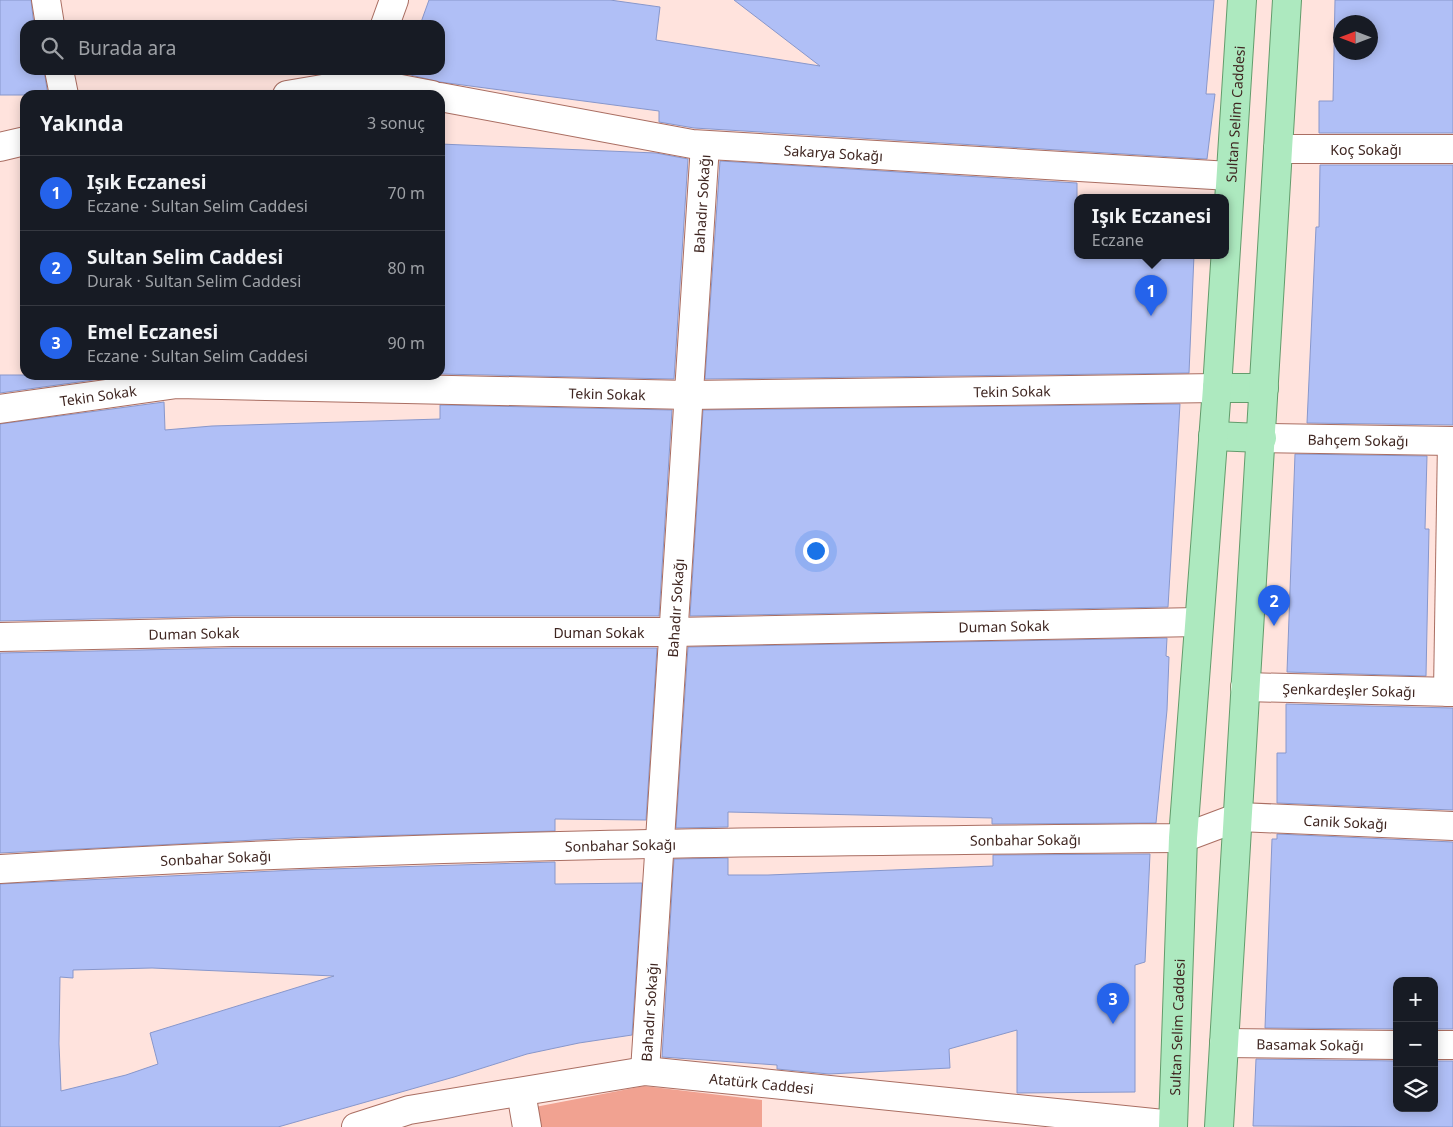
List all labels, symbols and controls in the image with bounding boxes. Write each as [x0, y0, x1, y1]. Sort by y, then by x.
north arrow [1333, 15, 1378, 60]
search box [20, 20, 445, 75]
icon: search [38, 34, 66, 62]
text: Burada ara [78, 35, 176, 61]
street label: Sultan Selim Caddesi [1221, 45, 1249, 183]
text: Yakında [40, 109, 123, 137]
text: 3 sonuç [367, 112, 425, 134]
street label: Sakarya Sokağı [783, 140, 883, 165]
street label: Koç Sokağı [1330, 140, 1402, 159]
street label: Bahadır Sokağı [689, 154, 714, 254]
text: Işık Eczanesi [87, 169, 206, 195]
text: 1 [51, 182, 61, 204]
text: 70 m [388, 182, 425, 204]
popup [1074, 194, 1229, 259]
text: Eczane · Sultan Selim Caddesi [87, 195, 308, 217]
text: Işık Eczanesi [1092, 203, 1211, 229]
text: Eczane [1092, 229, 1144, 251]
text: Sultan Selim Caddesi [87, 244, 283, 270]
text: 2 [51, 257, 61, 279]
text: 80 m [388, 257, 425, 279]
text: Durak · Sultan Selim Caddesi [87, 270, 301, 292]
pin: 1 [1135, 275, 1167, 316]
text: Emel Eczanesi [87, 319, 218, 345]
text: 3 [51, 332, 61, 354]
text: 90 m [388, 332, 425, 354]
text: Eczane · Sultan Selim Caddesi [87, 345, 308, 367]
street label: Tekin Sokak [59, 380, 138, 410]
street label: Tekin Sokak [973, 381, 1051, 401]
street label: Tekin Sokak [568, 383, 646, 404]
street label: Bahçem Sokağı [1307, 429, 1409, 450]
your location [803, 538, 829, 564]
street label: Bahadır Sokağı [662, 558, 688, 658]
pin: 2 [1258, 585, 1290, 626]
street label: Duman Sokak [958, 615, 1050, 636]
street label: Duman Sokak [148, 623, 240, 643]
street label: Duman Sokak [553, 623, 645, 642]
street label: Şenkardeşler Sokağı [1282, 678, 1416, 701]
street label: Canik Sokağı [1303, 810, 1388, 833]
street label: Sonbahar Sokağı [970, 829, 1081, 849]
street label: Sonbahar Sokağı [565, 834, 676, 855]
street label: Sonbahar Sokağı [160, 846, 272, 869]
street label: Sultan Selim Caddesi [1165, 958, 1188, 1096]
street label: Bahadır Sokağı [636, 962, 661, 1062]
map controls [1393, 977, 1438, 1112]
button: + [1393, 977, 1438, 1022]
pin: 3 [1097, 983, 1129, 1024]
button: − [1393, 1022, 1438, 1067]
street label: Basamak Sokağı [1256, 1034, 1364, 1054]
button: layers [1393, 1067, 1438, 1112]
street label: Atatürk Caddesi [708, 1068, 815, 1098]

